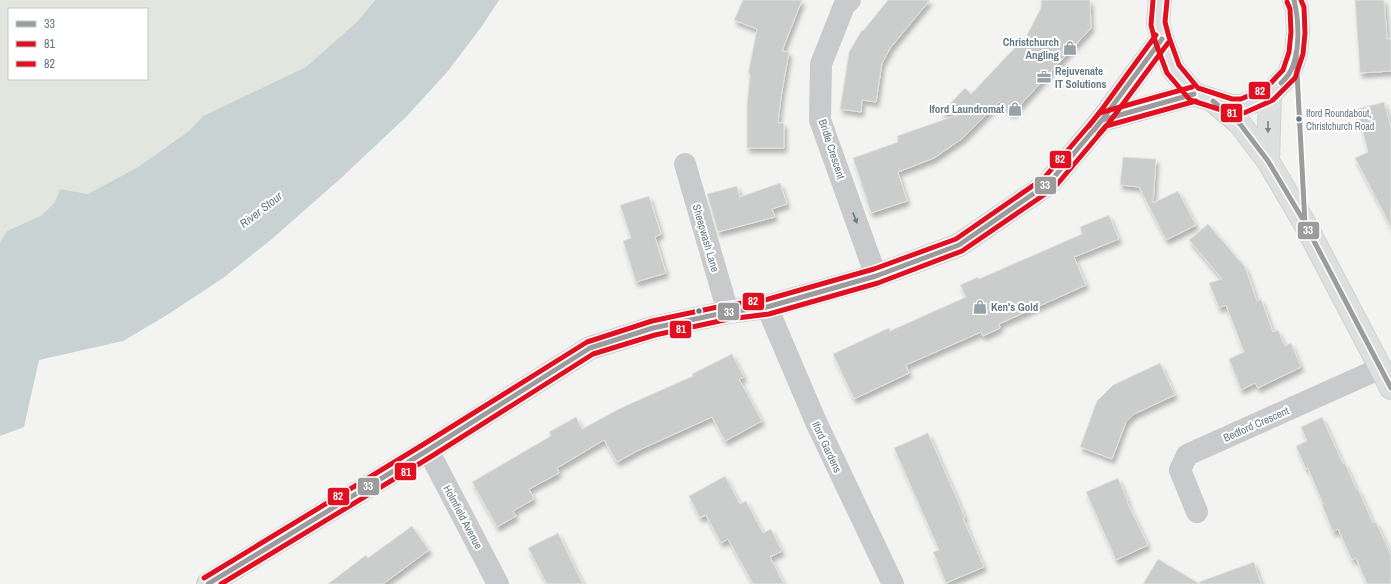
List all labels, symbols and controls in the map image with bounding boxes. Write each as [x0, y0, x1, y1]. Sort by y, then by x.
legend [8, 8, 148, 80]
text: 33 [44, 16, 55, 32]
place label: Christchurch Angling [1003, 35, 1059, 62]
text: 81 [44, 36, 55, 52]
shop icon: Christchurch Angling [1062, 40, 1078, 56]
text: 82 [44, 56, 55, 72]
place label: Rejuvenate IT Solutions [1055, 64, 1107, 91]
office icon: Rejuvenate IT Solutions [1036, 69, 1052, 85]
line badge: 82 [1248, 81, 1271, 100]
text: 82 [1255, 84, 1265, 98]
shop icon: Iford Laundromat [1007, 101, 1023, 117]
place label: Iford Laundromat [929, 102, 1004, 116]
line badge: 81 [1220, 103, 1243, 123]
text: 81 [1227, 106, 1237, 120]
place label: Iford Roundabout, Christchurch Road [1306, 107, 1374, 133]
marker: Iford Roundabout, Christchurch Road [1294, 114, 1304, 124]
street label: Bridle Crescent [816, 117, 848, 181]
one-way arrow [1265, 121, 1271, 134]
line badge: 82 [1049, 150, 1072, 169]
text: 82 [1055, 152, 1065, 166]
line badge: 33 [1034, 176, 1057, 195]
text: 33 [1040, 178, 1050, 192]
water label: River Stour [236, 188, 286, 232]
street label: Sheepwash Lane [690, 203, 722, 273]
one-way arrow [853, 213, 859, 225]
line badge: 33 [1297, 221, 1320, 240]
text: 33 [1303, 223, 1313, 237]
line badge: 82 [742, 292, 765, 311]
text: 82 [748, 294, 758, 308]
shop icon: Ken's Gold [972, 299, 988, 315]
place label: Ken's Gold [991, 300, 1038, 314]
line badge: 33 [717, 302, 740, 321]
text: 33 [724, 305, 734, 319]
unlabelled marker [694, 306, 704, 316]
line badge: 81 [669, 320, 692, 339]
text: 81 [676, 322, 686, 336]
street label: Bedford Crescent [1221, 403, 1291, 445]
street label: Iford Gardens [809, 419, 845, 475]
line badge: 81 [394, 462, 417, 481]
text: 81 [401, 465, 411, 479]
line badge: 33 [357, 477, 380, 496]
text: 33 [363, 479, 373, 493]
street label: Holmfield Avenue [440, 483, 486, 551]
line badge: 82 [327, 487, 350, 506]
text: 82 [333, 489, 343, 503]

